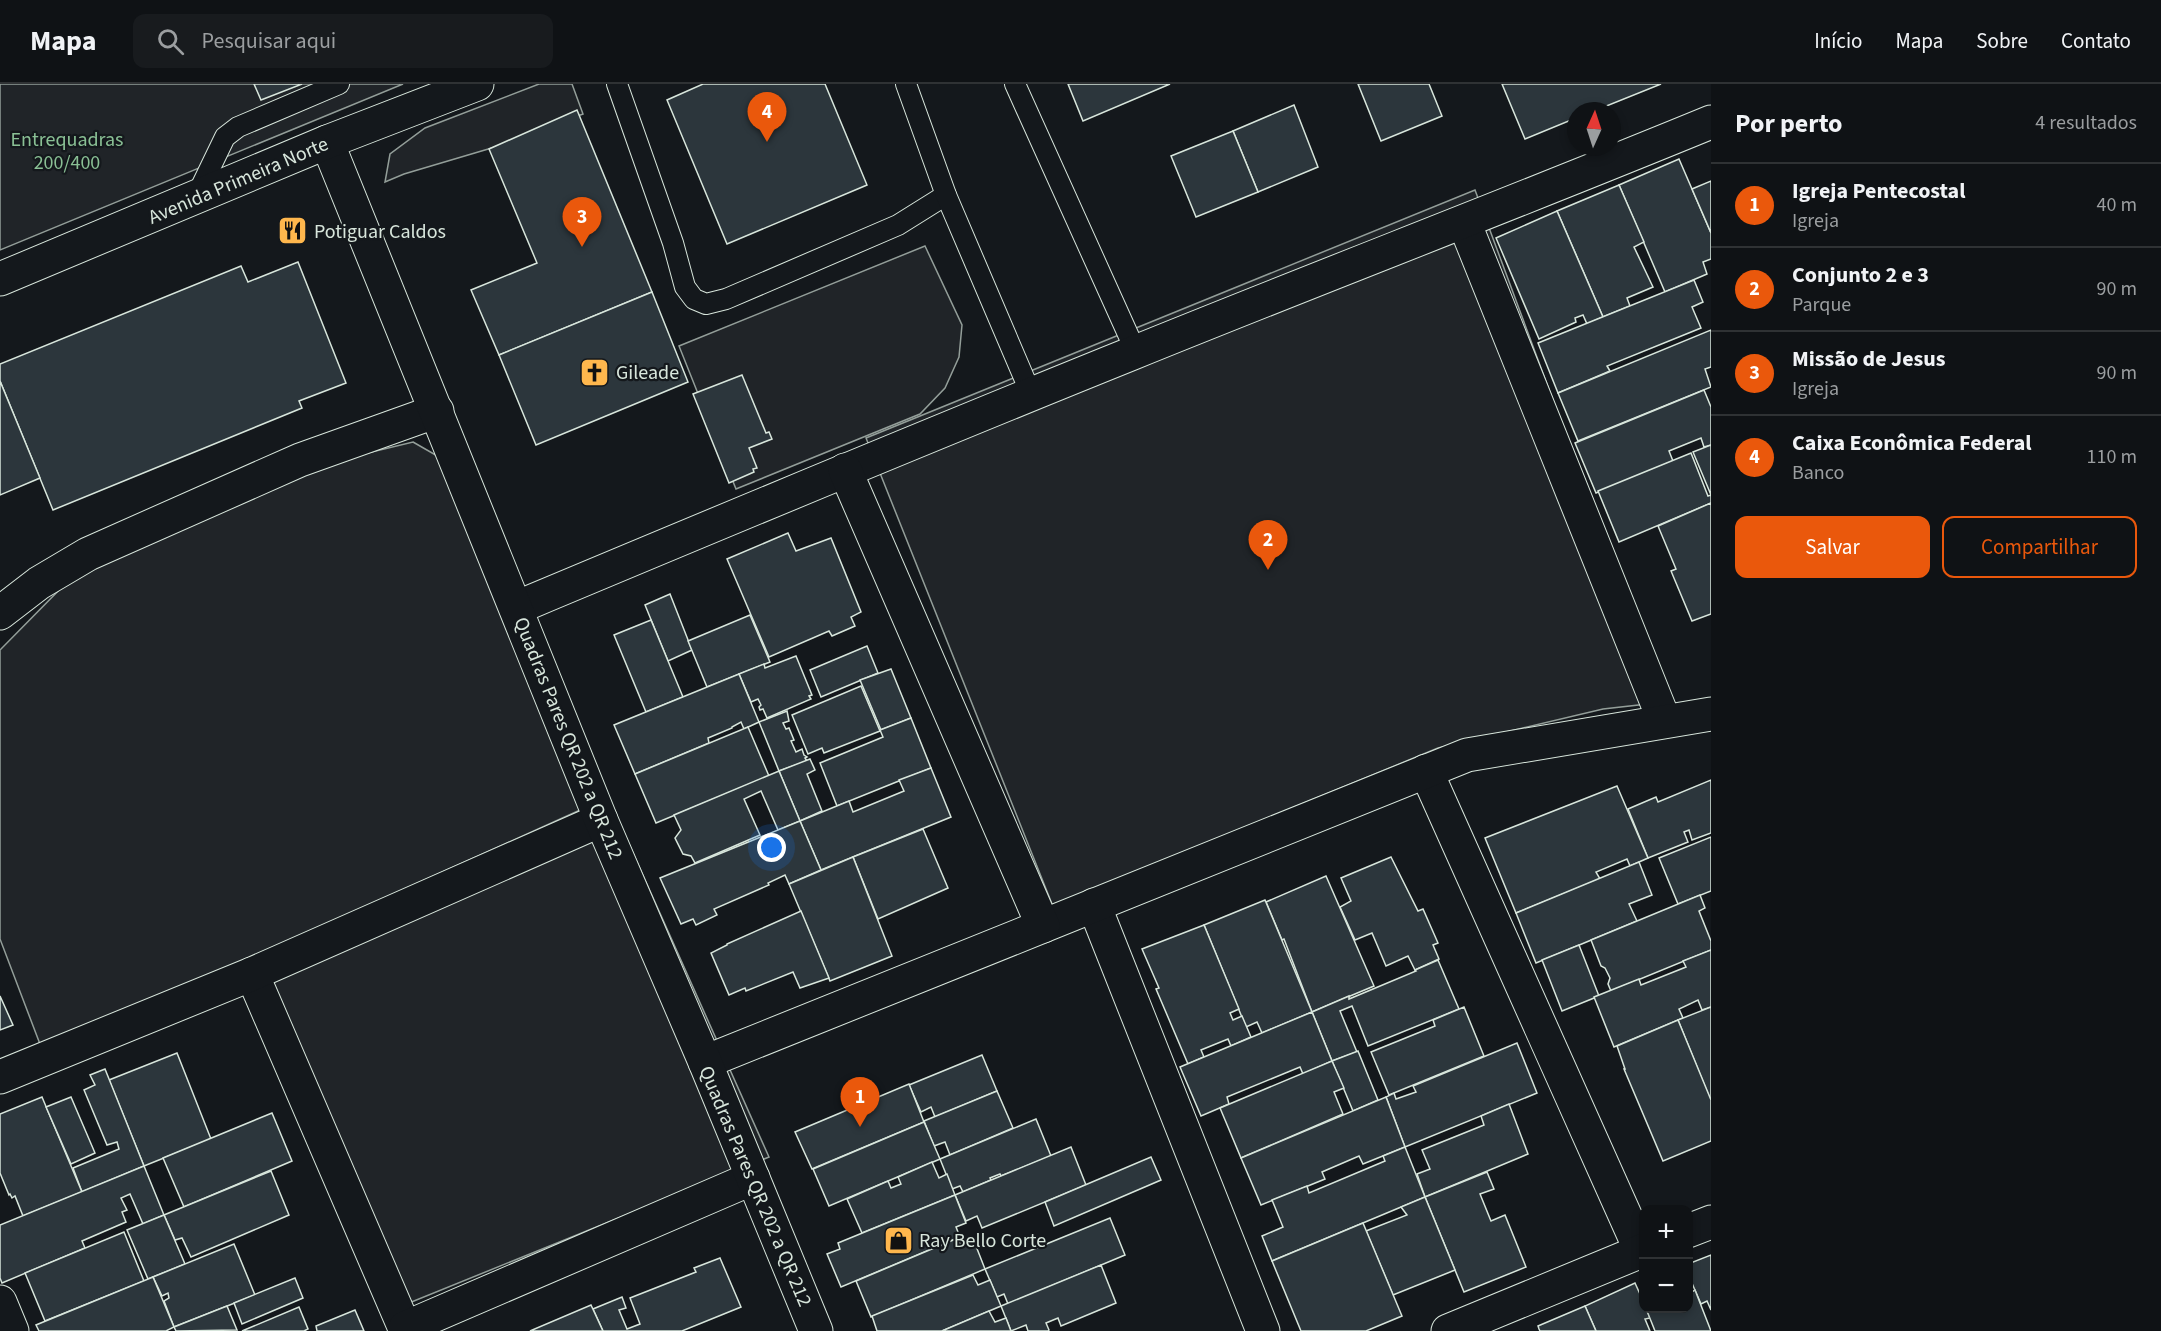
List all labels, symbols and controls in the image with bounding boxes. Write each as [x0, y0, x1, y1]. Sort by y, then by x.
search box [133, 14, 553, 68]
text: Mapa [30, 21, 97, 61]
icon: search [154, 25, 187, 58]
text: Pesquisar aqui [202, 25, 336, 57]
text: Início [1814, 26, 1862, 56]
text: Mapa [1895, 26, 1943, 56]
text: Sobre [1976, 26, 2028, 56]
text: Contato [2061, 26, 2131, 56]
pin: 4 [748, 92, 786, 142]
north arrow [1567, 102, 1621, 156]
text: Por perto [1735, 105, 1843, 142]
text: 4 resultados [2035, 109, 2137, 137]
park label: Entrequadras 200/400 [11, 126, 124, 177]
street label: Avenida Primeira Norte [144, 130, 333, 232]
text: Igreja Pentecostal [1792, 175, 1965, 207]
text: 1 [1749, 191, 1760, 219]
text: 40 m [2097, 191, 2137, 219]
pin: 3 [562, 198, 602, 247]
text: Igreja [1792, 207, 1839, 235]
restaurant icon: Potiguar Caldos [277, 215, 309, 247]
place label: Potiguar Caldos [314, 218, 446, 246]
text: Conjunto 2 e 3 [1792, 259, 1929, 291]
text: 2 [1749, 275, 1760, 303]
text: 90 m [2097, 275, 2137, 303]
text: Parque [1792, 291, 1851, 319]
text: Missão de Jesus [1792, 343, 1946, 375]
church icon: Gileade [579, 356, 611, 388]
place label: Gileade [616, 359, 679, 387]
text: 3 [1749, 359, 1760, 387]
text: 90 m [2097, 359, 2137, 387]
text: Igreja [1792, 375, 1839, 403]
text: Caixa Econômica Federal [1792, 427, 2032, 459]
text: 4 [1749, 443, 1760, 471]
text: 110 m [2087, 443, 2137, 471]
text: Banco [1792, 459, 1844, 487]
button: Salvar [1735, 516, 1930, 578]
button: Compartilhar [1942, 516, 2137, 578]
pin: 2 [1248, 520, 1288, 570]
street label: Quadras Pares QR 202 a QR 212 [507, 613, 630, 864]
your location [757, 833, 786, 862]
street label: Quadras Pares QR 202 a QR 212 [692, 1062, 819, 1311]
pin: 1 [840, 1078, 880, 1127]
map controls [1639, 1205, 1693, 1313]
button: + [1639, 1205, 1693, 1259]
shop icon: Ray Bello Corte [882, 1224, 914, 1256]
place label: Ray Bello Corte [919, 1227, 1046, 1255]
button: − [1639, 1259, 1693, 1313]

